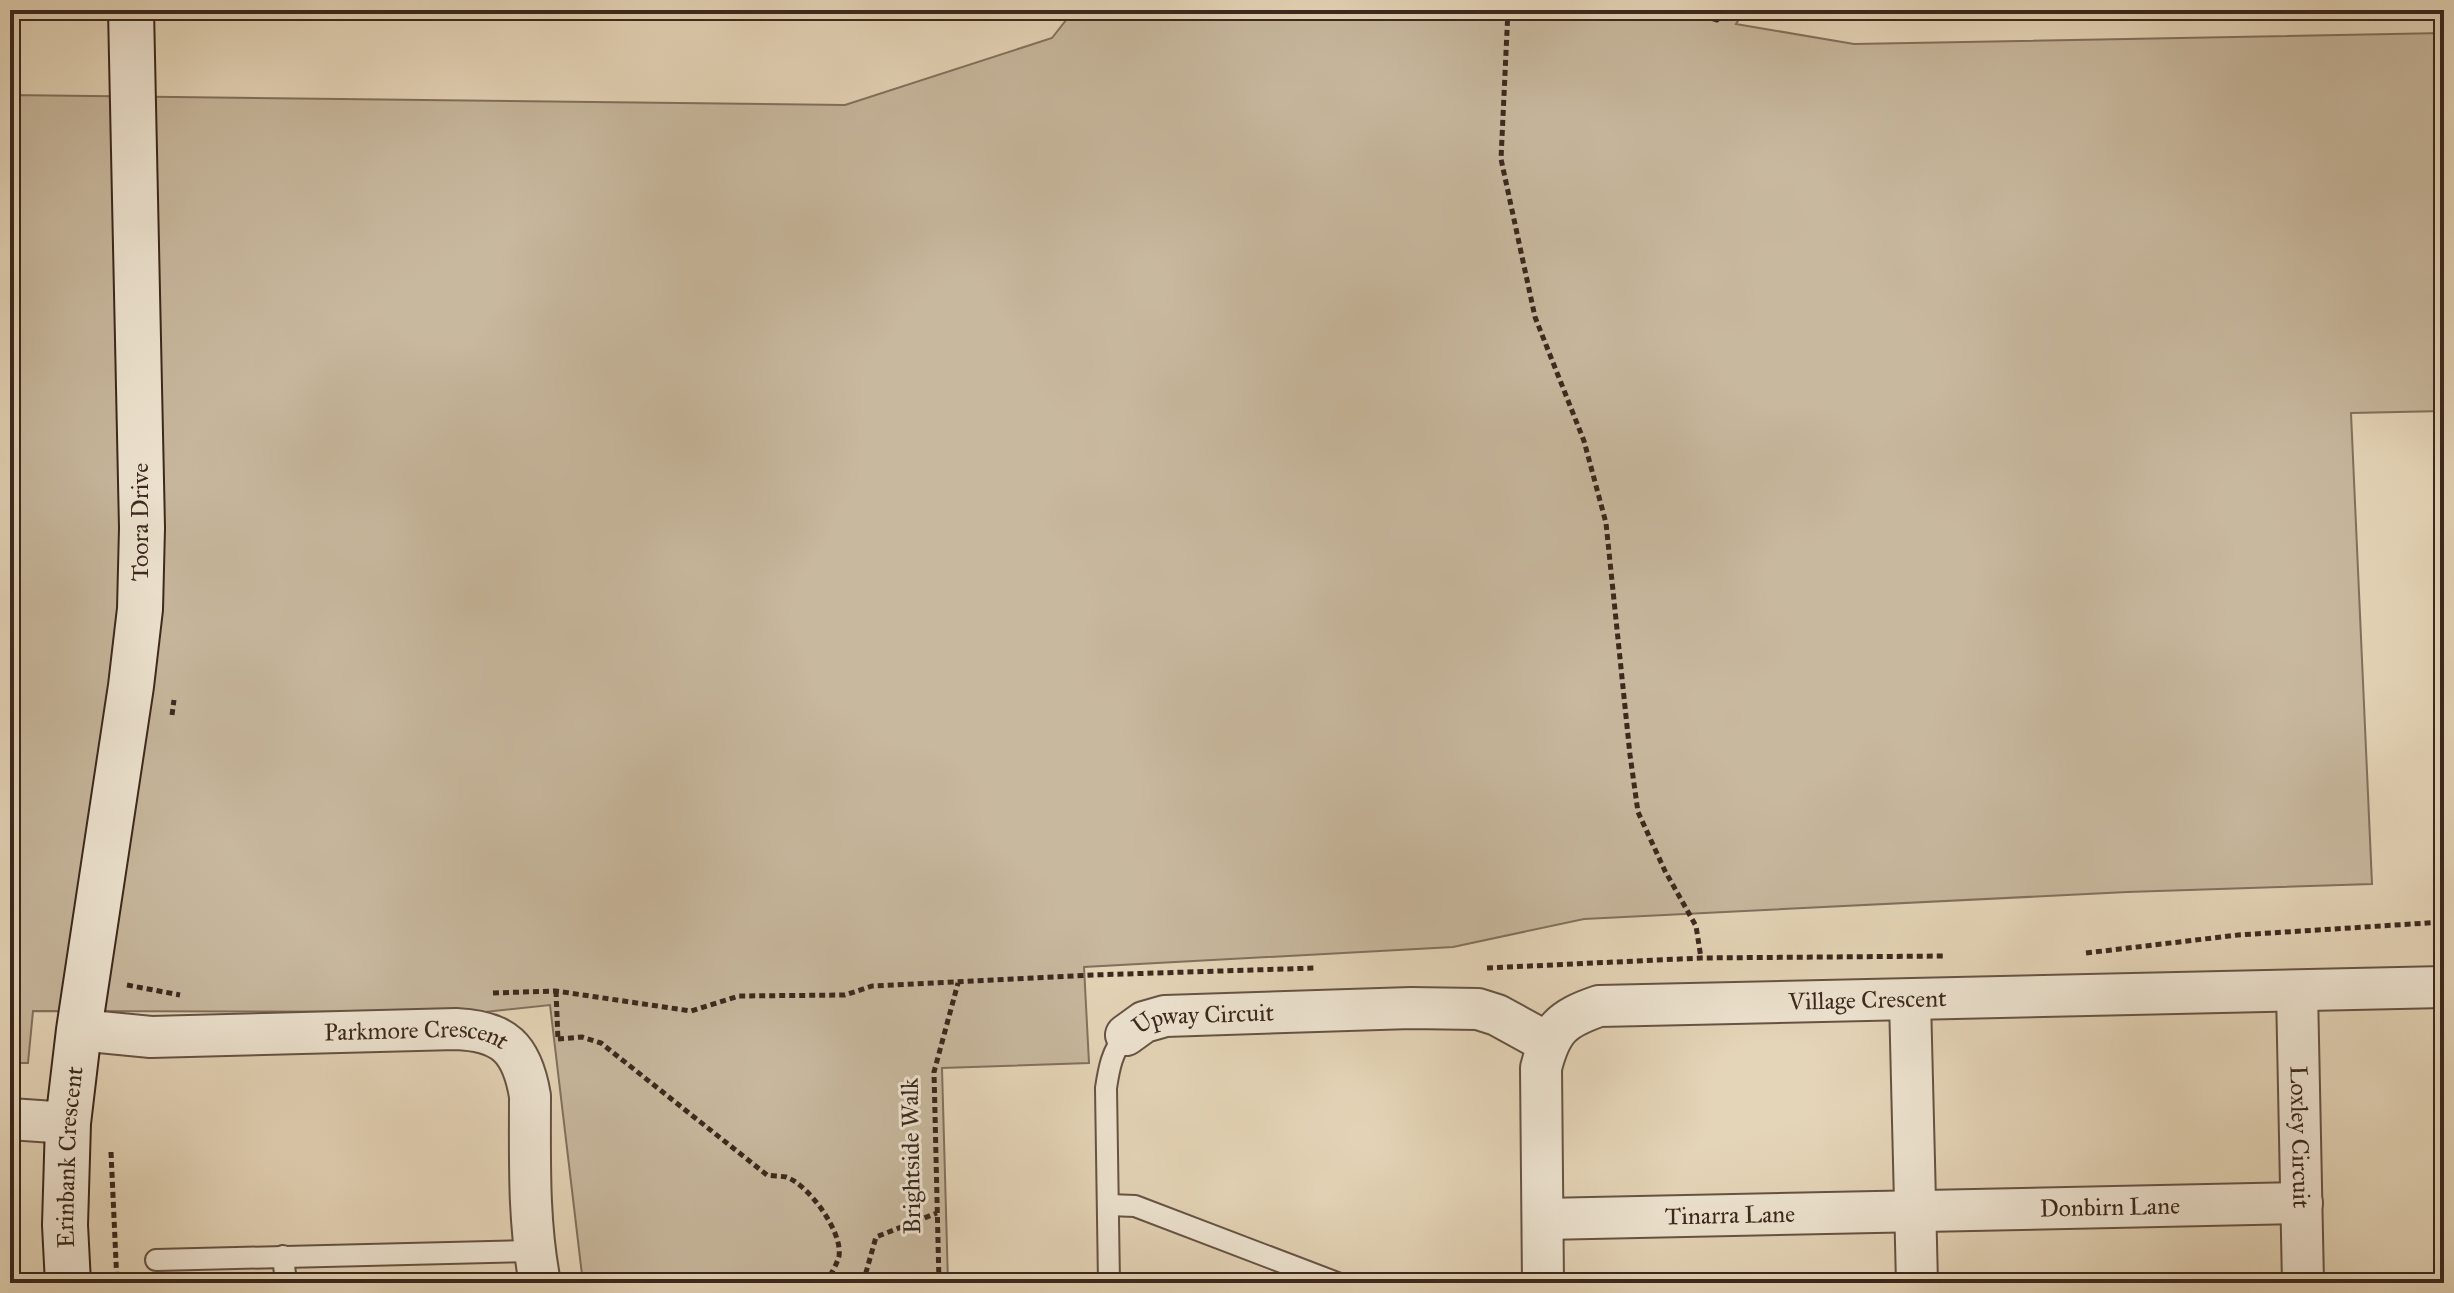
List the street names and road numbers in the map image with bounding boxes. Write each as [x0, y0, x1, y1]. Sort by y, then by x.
street label: Toora Drive [125, 463, 155, 581]
street label: Village Crescent [1787, 983, 1947, 1017]
street label: Upway Circuit [1126, 997, 1275, 1041]
street label: Parkmore Crescent [324, 1014, 515, 1056]
street label: Erinbank Crescent [50, 1064, 90, 1249]
street label: Loxley Circuit [2284, 1065, 2316, 1209]
street label: Brightside Walk [895, 1077, 927, 1234]
street label: Donbirn Lane [2039, 1191, 2180, 1224]
street label: Tinarra Lane [1664, 1199, 1795, 1231]

